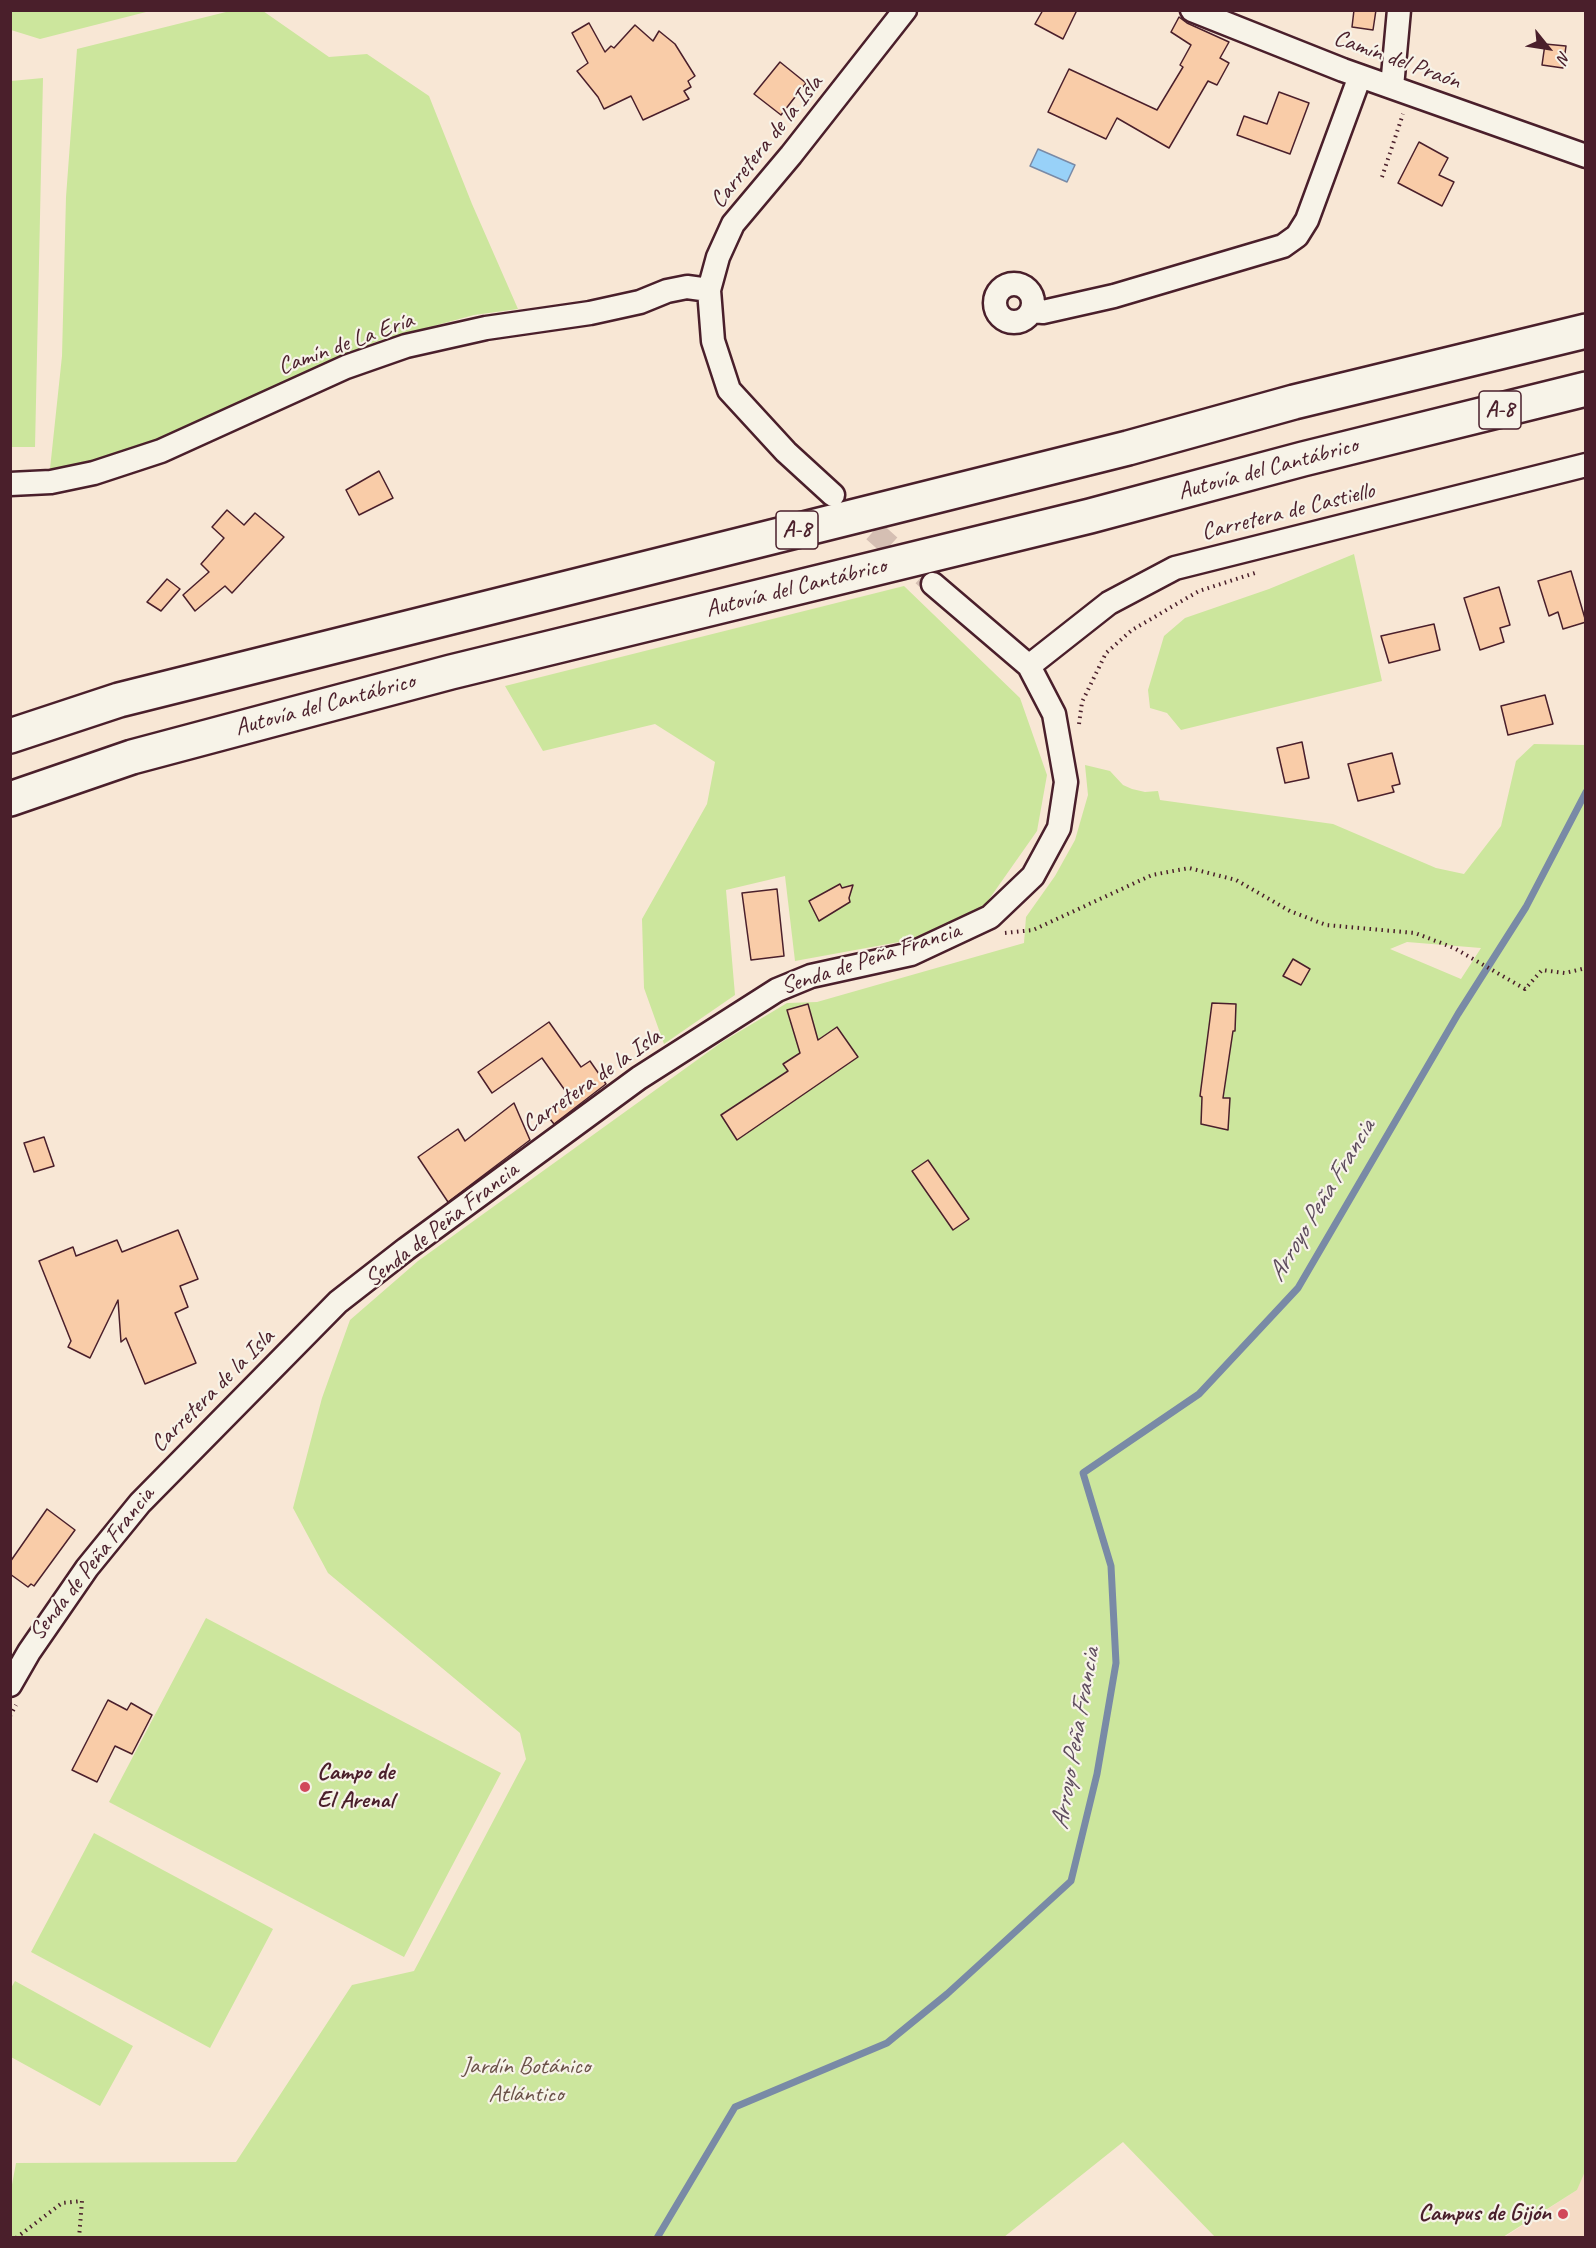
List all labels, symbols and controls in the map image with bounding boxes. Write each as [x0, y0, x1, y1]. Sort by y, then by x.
north arrow [1518, 18, 1578, 78]
street label: Camín del Praón [1330, 24, 1464, 96]
text: N [1552, 48, 1575, 66]
street label: Carretera de la Isla [705, 70, 829, 214]
street label: Camín de La Ería [274, 306, 418, 382]
road number: A-8 [1479, 391, 1521, 429]
street label: Autovía del Cantábrico [1175, 431, 1361, 507]
street label: Carretera de Castiello [1198, 477, 1378, 547]
road number: A-8 [776, 511, 818, 549]
street label: Autovía del Cantábrico [703, 552, 889, 624]
street label: Autovía del Cantábrico [232, 667, 418, 743]
street label: Senda de Peña Francia [778, 916, 964, 1002]
street label: Carretera de la Isla [517, 1022, 667, 1140]
water label: Arroyo Peña Francia [1261, 1114, 1383, 1288]
street label: Senda de Peña Francia [359, 1156, 525, 1294]
street label: Carretera de la Isla [145, 1323, 281, 1459]
street label: Senda de Peña Francia [23, 1481, 161, 1647]
water label: Arroyo Peña Francia [1045, 1646, 1107, 1832]
place label: Campo de El Arenal [317, 1759, 394, 1815]
marker: Campo de El Arenal [298, 1780, 312, 1794]
park label: Jardín Botánico Atlántico [462, 2053, 590, 2109]
place label: Campus de Gijón [1418, 2200, 1551, 2228]
marker: Campus de Gijón [1556, 2207, 1570, 2221]

